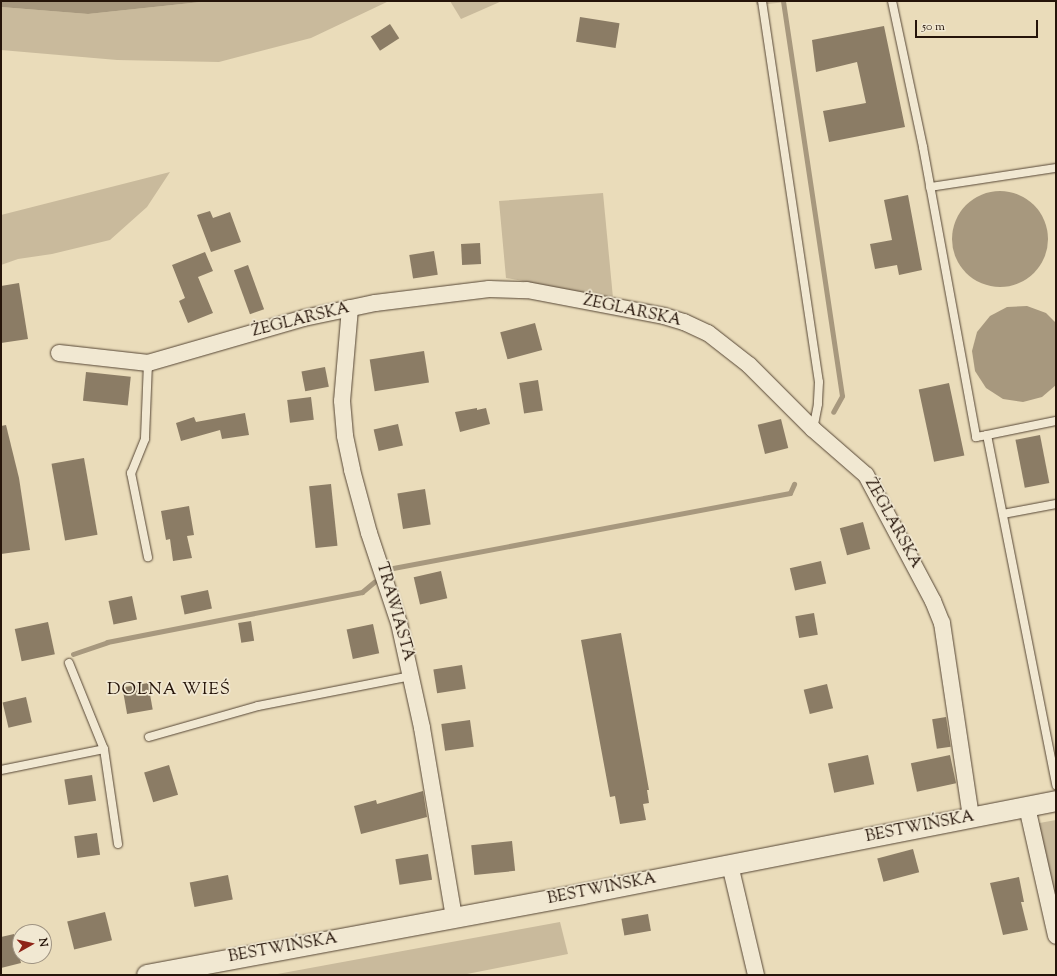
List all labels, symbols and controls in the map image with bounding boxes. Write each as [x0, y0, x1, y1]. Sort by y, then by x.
scale bar [917, 12, 1040, 38]
text: 50 m [922, 18, 945, 36]
street label: ŻEGLARSKA [581, 292, 683, 332]
street label: ŻEGLARSKA [250, 300, 352, 342]
street label: ŻEGLARSKA [859, 476, 925, 572]
street label: TRAWIASTA [371, 560, 417, 664]
district label: DOLNA WIEŚ [107, 681, 231, 701]
street label: BESTWIŃSKA [864, 808, 976, 848]
street label: BESTWIŃSKA [546, 870, 658, 910]
north arrow [12, 924, 52, 964]
street label: BESTWIŃSKA [227, 930, 339, 968]
text: N [34, 937, 51, 948]

